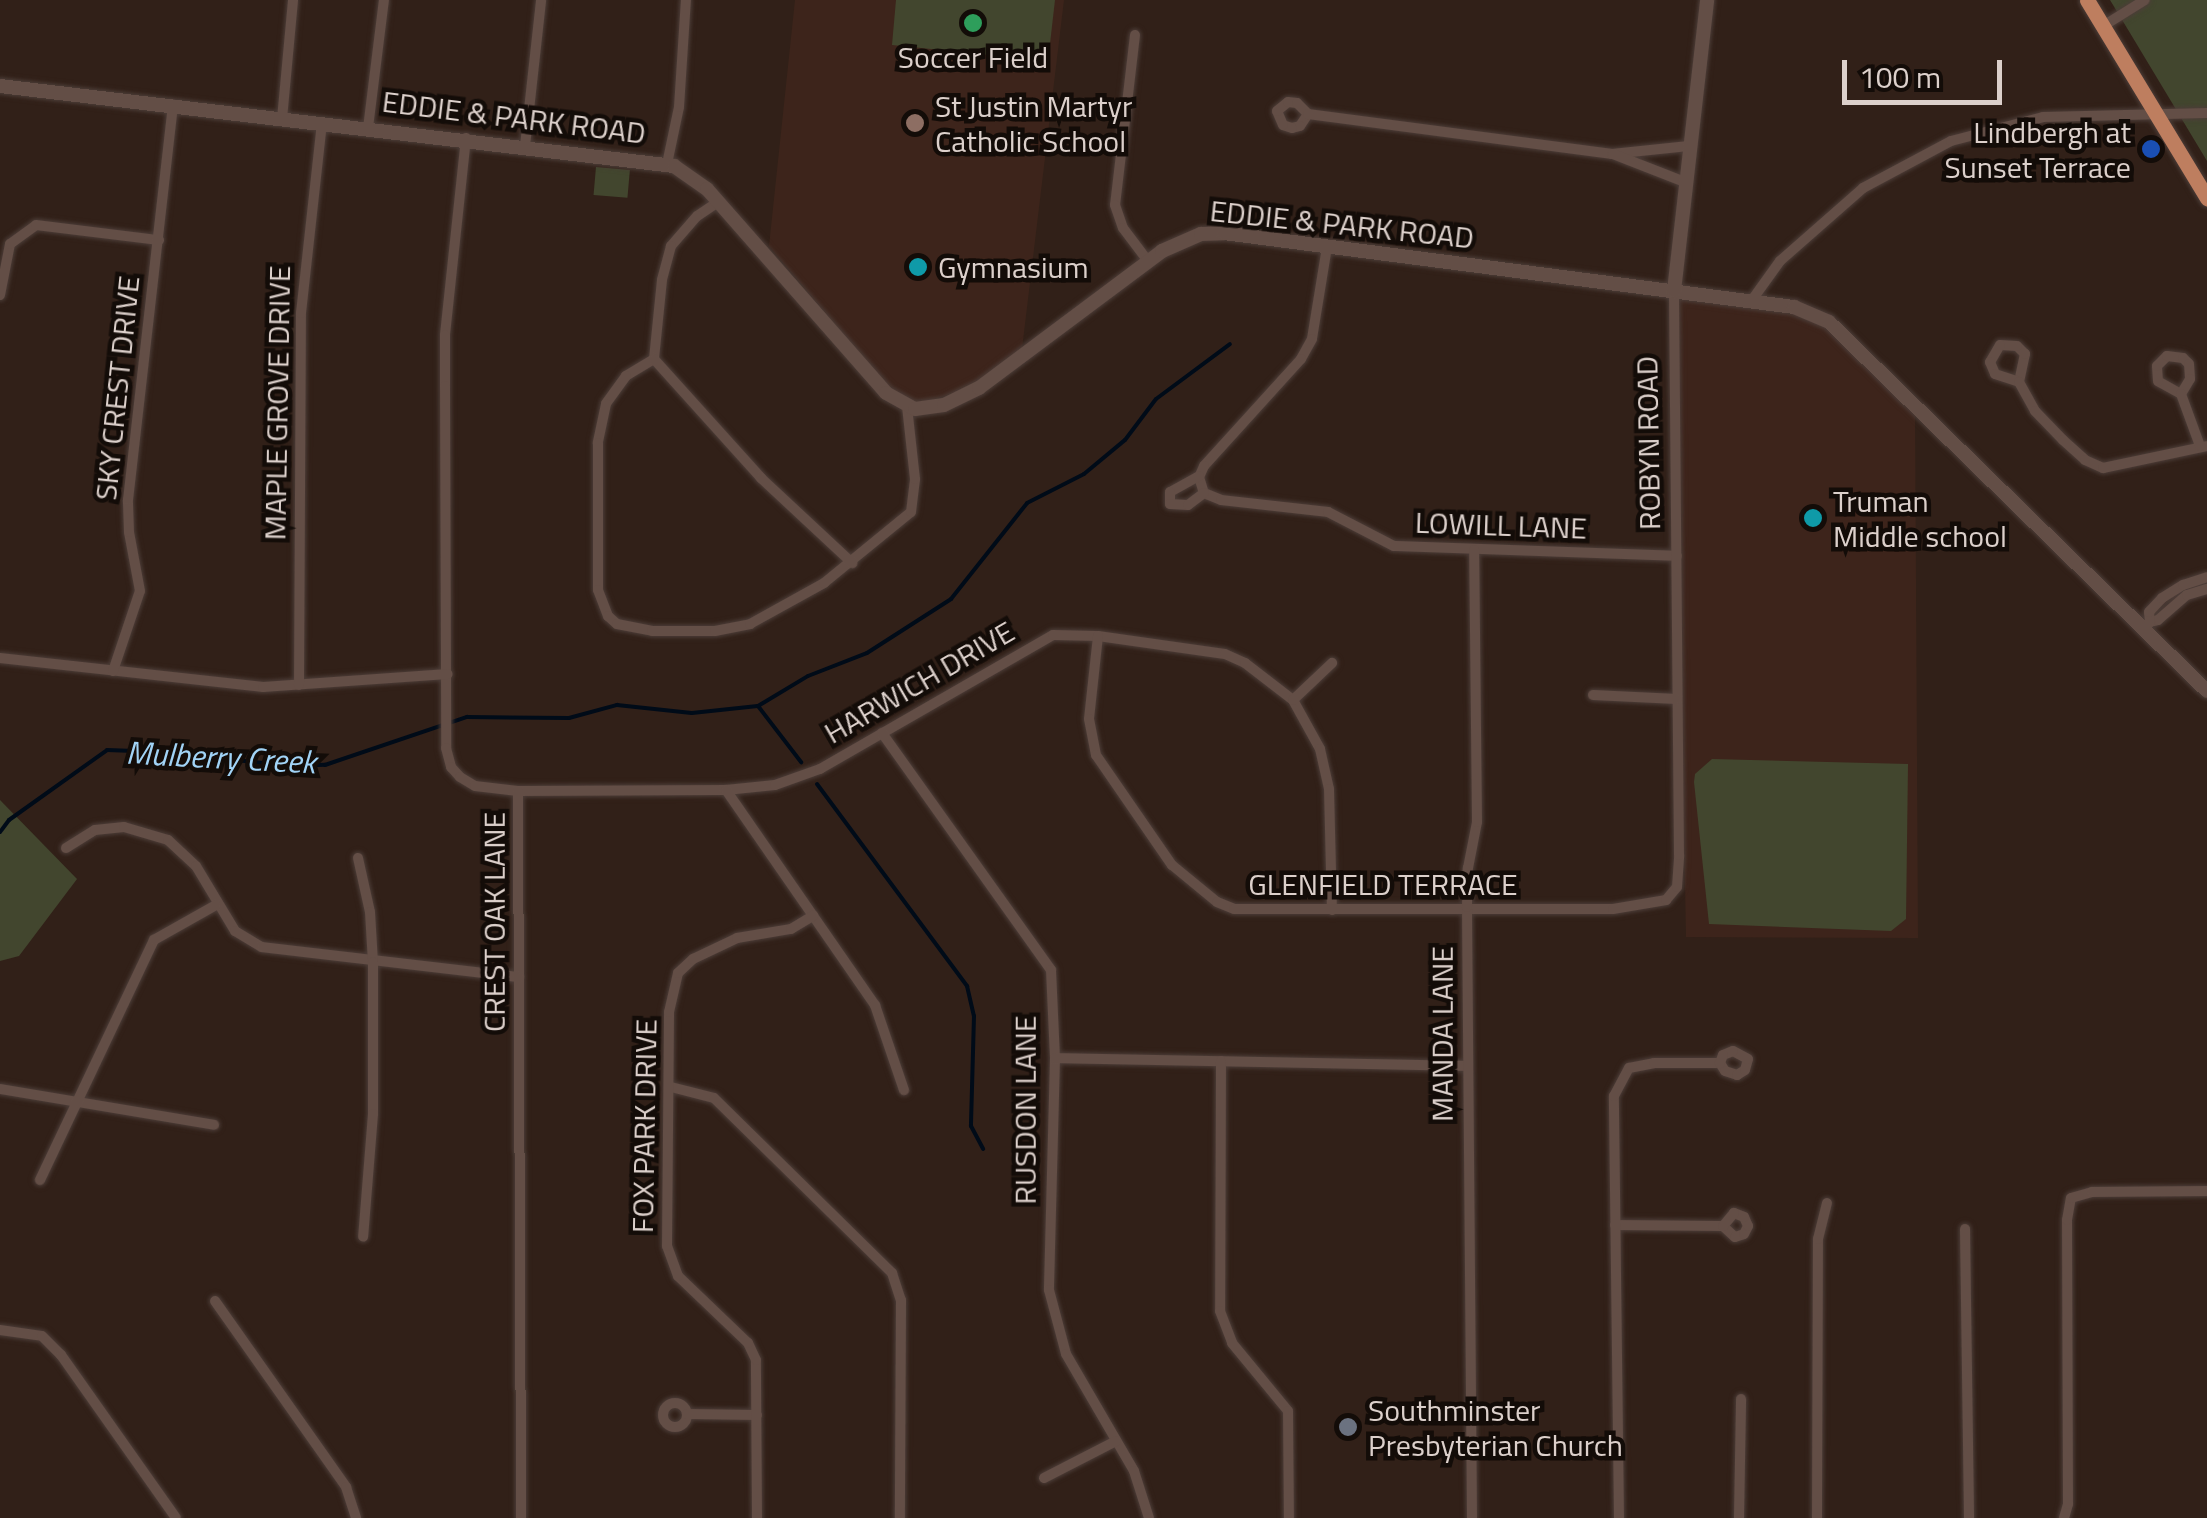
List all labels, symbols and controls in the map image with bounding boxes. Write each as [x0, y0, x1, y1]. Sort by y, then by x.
marker: Soccer Field [962, 12, 984, 34]
place label: Soccer Field [898, 39, 1048, 75]
scale bar [1847, 40, 2007, 102]
text: 100 m [1859, 54, 1941, 100]
street label: EDDIE & PARK ROAD [380, 83, 648, 151]
place label: St Justin Martyr Catholic School [935, 88, 1132, 158]
marker: St Justin Martyr Catholic School [904, 112, 926, 134]
place label: Lindbergh at Sunset Terrace [1945, 114, 2131, 184]
marker: Lindbergh at Sunset Terrace [2140, 138, 2162, 160]
street label: EDDIE & PARK ROAD [1208, 192, 1476, 256]
place label: Gymnasium [938, 249, 1089, 285]
marker: Gymnasium [907, 256, 929, 278]
street label: MAPLE GROVE DRIVE [257, 265, 297, 541]
street label: SKY CREST DRIVE [87, 274, 147, 502]
street label: ROBYN ROAD [1628, 356, 1668, 530]
place label: Truman Middle school [1833, 483, 2007, 554]
street label: LOWILL LANE [1414, 504, 1588, 546]
marker: Truman Middle school [1802, 507, 1824, 529]
street label: HARWICH DRIVE [818, 613, 1020, 751]
water label: Mulberry Creek [125, 733, 317, 781]
street label: CREST OAK LANE [476, 812, 512, 1032]
street label: GLENFIELD TERRACE [1248, 866, 1518, 902]
street label: MANDA LANE [1424, 946, 1460, 1122]
street label: RUSDON LANE [1007, 1015, 1043, 1205]
street label: FOX PARK DRIVE [624, 1019, 664, 1233]
place label: Southminster Presbyterian Church [1368, 1392, 1623, 1462]
marker: Southminster Presbyterian Church [1337, 1416, 1359, 1438]

